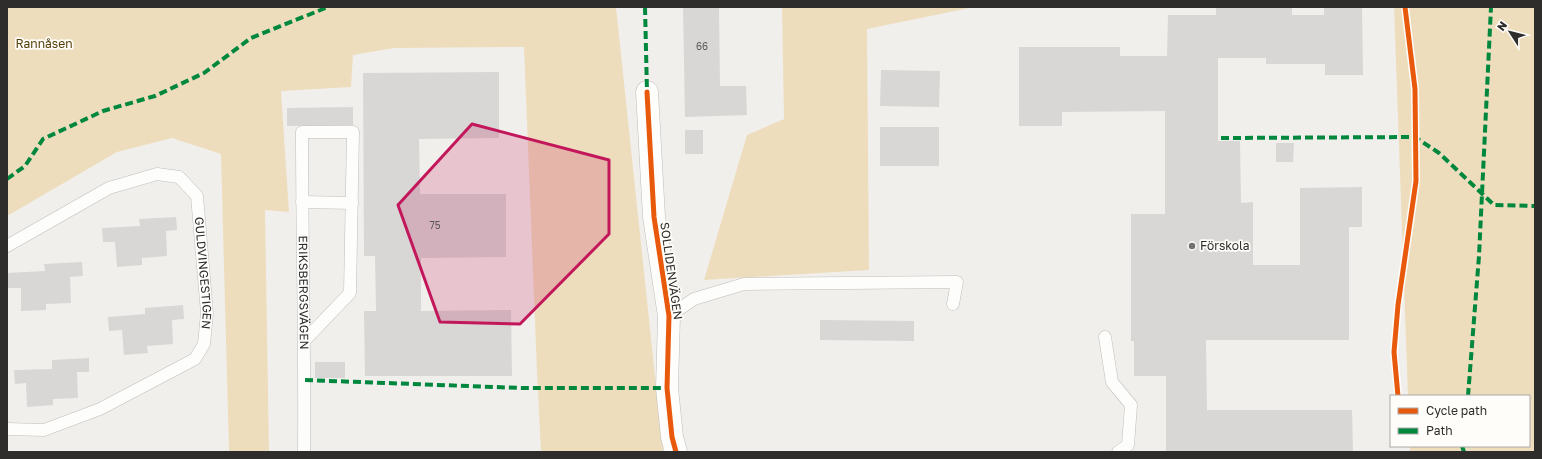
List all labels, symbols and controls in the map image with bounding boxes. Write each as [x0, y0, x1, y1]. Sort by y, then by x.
north arrow [1490, 12, 1530, 52]
text: N [1494, 19, 1509, 33]
park label: Rannåsen [15, 36, 73, 51]
house number: 66 [696, 40, 708, 52]
street label: GULDVINGESTIGEN [192, 216, 215, 330]
house number: 75 [429, 219, 441, 231]
street label: SOLLIDENVÄGEN [657, 221, 686, 321]
street label: ERIKSBERGSVÄGEN [296, 235, 312, 350]
place label: Förskola [1200, 238, 1250, 253]
marker: Förskola [1187, 241, 1197, 251]
legend [1390, 395, 1530, 447]
text: Cycle path [1426, 403, 1487, 418]
text: Path [1426, 423, 1453, 438]

